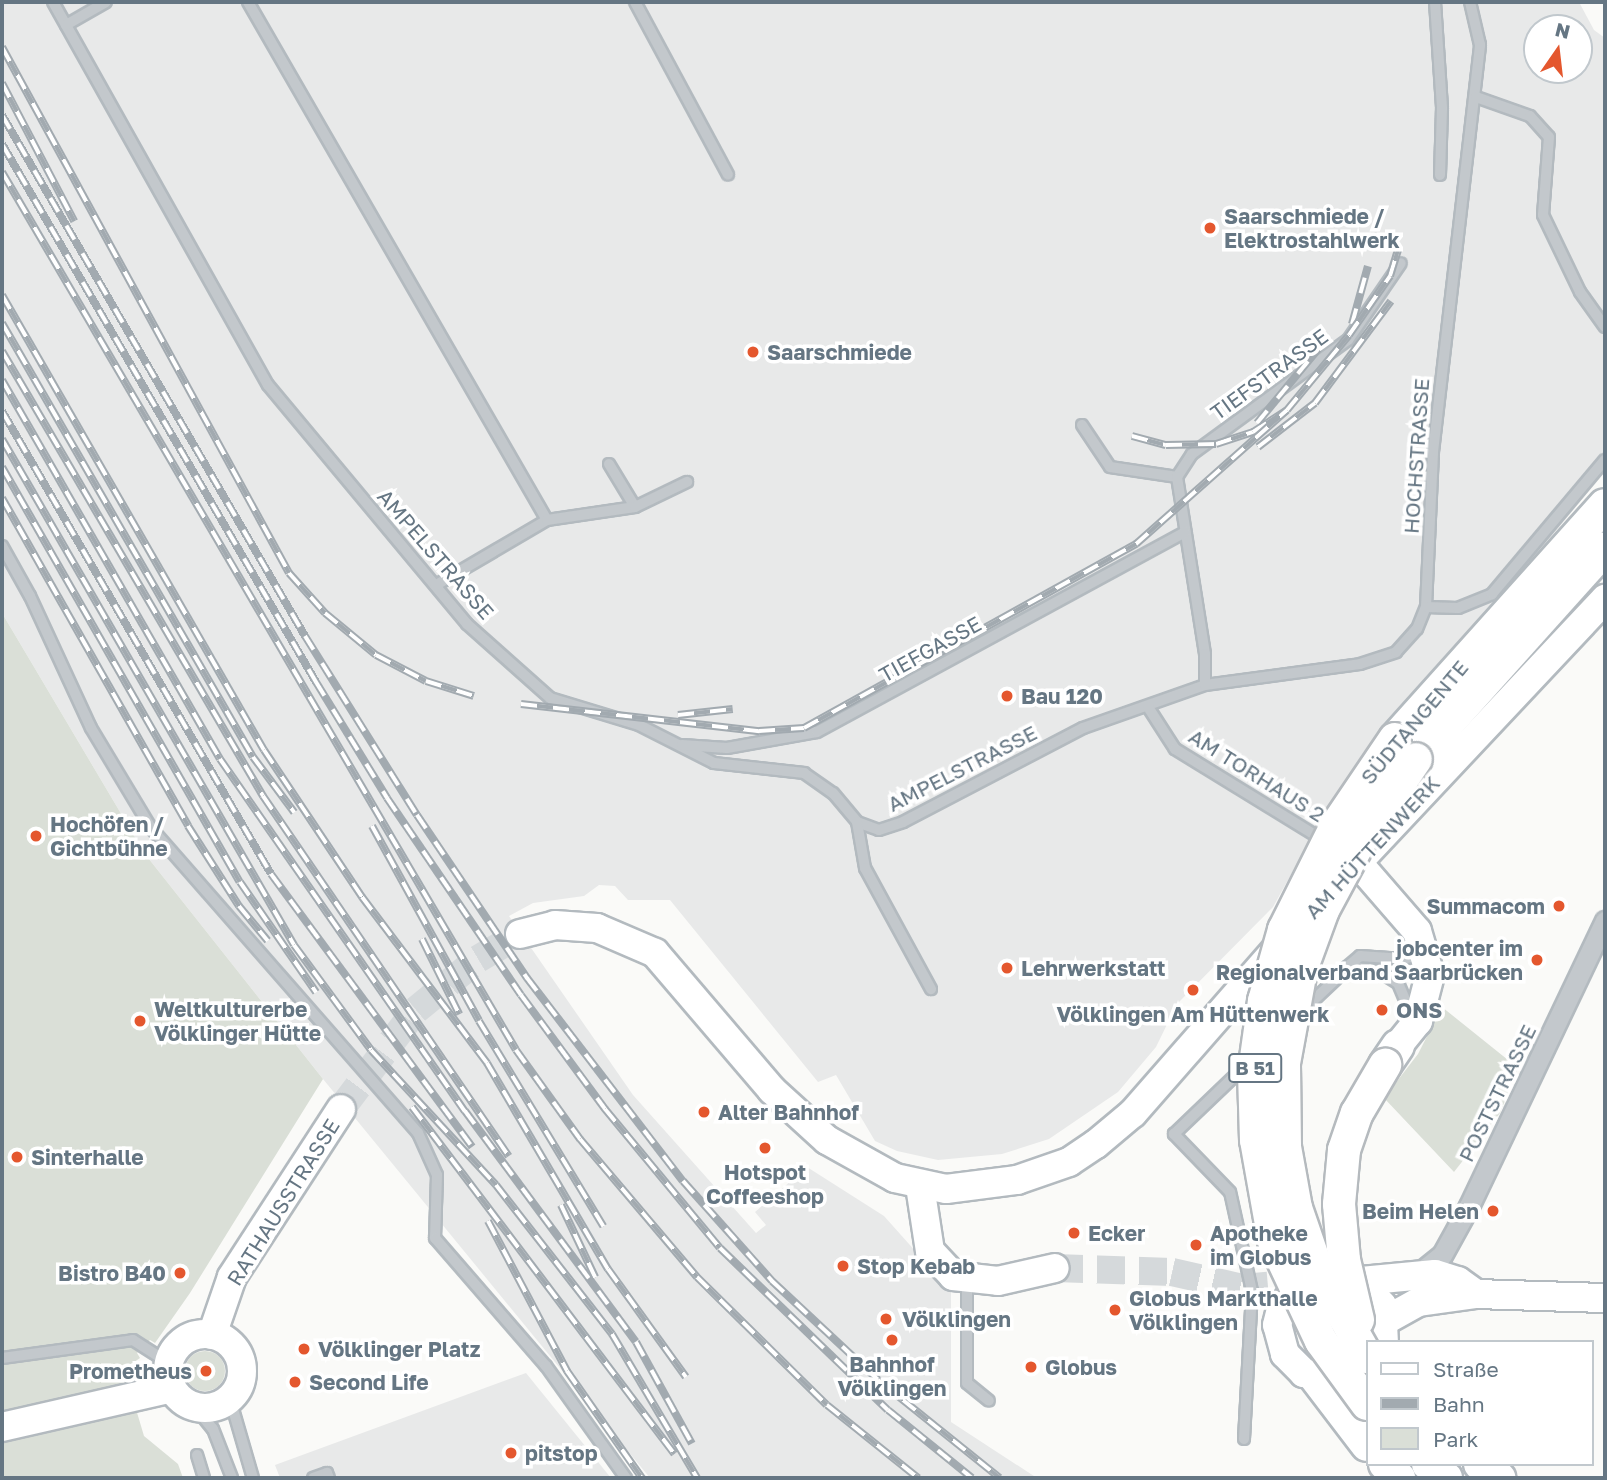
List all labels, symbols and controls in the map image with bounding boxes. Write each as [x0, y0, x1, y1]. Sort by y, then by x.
north arrow [1523, 14, 1593, 84]
text: N [1553, 17, 1573, 43]
place label: Saarschmiede / Elektrostahlwerk [1224, 203, 1400, 253]
marker: Saarschmiede / Elektrostahlwerk [1202, 220, 1218, 236]
street label: TIEFSTRASSE [1205, 323, 1333, 425]
place label: Saarschmiede [767, 339, 912, 365]
marker: Saarschmiede [745, 344, 761, 360]
street label: HOCHSTRASSE [1398, 377, 1434, 535]
street label: AMPELSTRASSE [373, 484, 499, 624]
street label: TIEFGASSE [875, 611, 985, 687]
street label: SÜDTANGENTE [1355, 655, 1473, 789]
place label: Bau 120 [1021, 683, 1103, 709]
marker: Bau 120 [999, 688, 1015, 704]
street label: AMPELSTRASSE [883, 719, 1041, 817]
street label: AM TORHAUS 2 [1184, 723, 1330, 827]
street label: AM HÜTTENWERK [1299, 770, 1445, 924]
place label: Hochöfen / Gichtbühne [50, 811, 168, 861]
marker: Hochöfen / Gichtbühne [28, 828, 44, 844]
place label: Summacom [1426, 893, 1545, 919]
marker: Summacom [1551, 898, 1567, 914]
place label: jobcenter im Regionalverband Saarbrücken [1216, 935, 1523, 985]
marker: jobcenter im Regionalverband Saarbrücken [1529, 952, 1545, 968]
place label: Lehrwerkstatt [1021, 955, 1166, 981]
marker: Lehrwerkstatt [999, 960, 1015, 976]
marker: Völklingen Am Hüttenwerk [1185, 982, 1201, 998]
place label: Weltkulturerbe Völklinger Hütte [154, 996, 321, 1046]
place label: ONS [1396, 997, 1442, 1023]
place label: Völklingen Am Hüttenwerk [1057, 1001, 1329, 1027]
marker: ONS [1374, 1002, 1390, 1018]
marker: Weltkulturerbe Völklinger Hütte [132, 1013, 148, 1029]
street label: POSTSTRASSE [1453, 1020, 1541, 1166]
road number: B 51 [1227, 1052, 1283, 1084]
place label: Alter Bahnhof [718, 1099, 859, 1125]
marker: Alter Bahnhof [696, 1104, 712, 1120]
street label: RATHAUSSTRASSE [221, 1114, 345, 1290]
marker: Hotspot Coffeeshop [757, 1140, 773, 1156]
place label: Sinterhalle [31, 1144, 144, 1170]
marker: Sinterhalle [9, 1149, 25, 1165]
place label: Hotspot Coffeeshop [706, 1159, 824, 1209]
place label: Beim Helen [1362, 1198, 1479, 1224]
marker: Beim Helen [1485, 1203, 1501, 1219]
place label: Ecker [1088, 1220, 1145, 1246]
place label: Apotheke im Globus [1210, 1220, 1312, 1270]
marker: Ecker [1066, 1225, 1082, 1241]
marker: Apotheke im Globus [1188, 1237, 1204, 1253]
place label: Stop Kebab [857, 1253, 975, 1279]
marker: Stop Kebab [835, 1258, 851, 1274]
place label: Bistro B40 [58, 1260, 166, 1286]
marker: Bistro B40 [172, 1265, 188, 1281]
place label: Globus Markthalle Völklingen [1129, 1285, 1318, 1335]
marker: Globus Markthalle Völklingen [1107, 1302, 1123, 1318]
place label: Völklingen [902, 1306, 1011, 1332]
marker: Völklingen [876, 1309, 896, 1329]
marker: Bahnhof Völklingen [884, 1332, 900, 1348]
place label: Völklinger Platz [318, 1336, 480, 1362]
legend [1366, 1340, 1593, 1466]
marker: Völklinger Platz [296, 1341, 312, 1357]
place label: Bahnhof Völklingen [838, 1351, 946, 1401]
place label: Globus [1045, 1354, 1117, 1380]
text: Straße [1433, 1356, 1499, 1382]
place label: Prometheus [69, 1358, 192, 1384]
marker: Globus [1023, 1359, 1039, 1375]
marker: Prometheus [198, 1363, 214, 1379]
place label: Second Life [309, 1369, 429, 1395]
marker: Second Life [287, 1374, 303, 1390]
text: Bahn [1433, 1391, 1485, 1417]
text: Park [1433, 1426, 1478, 1452]
place label: pitstop [525, 1440, 598, 1466]
marker: pitstop [503, 1445, 519, 1461]

